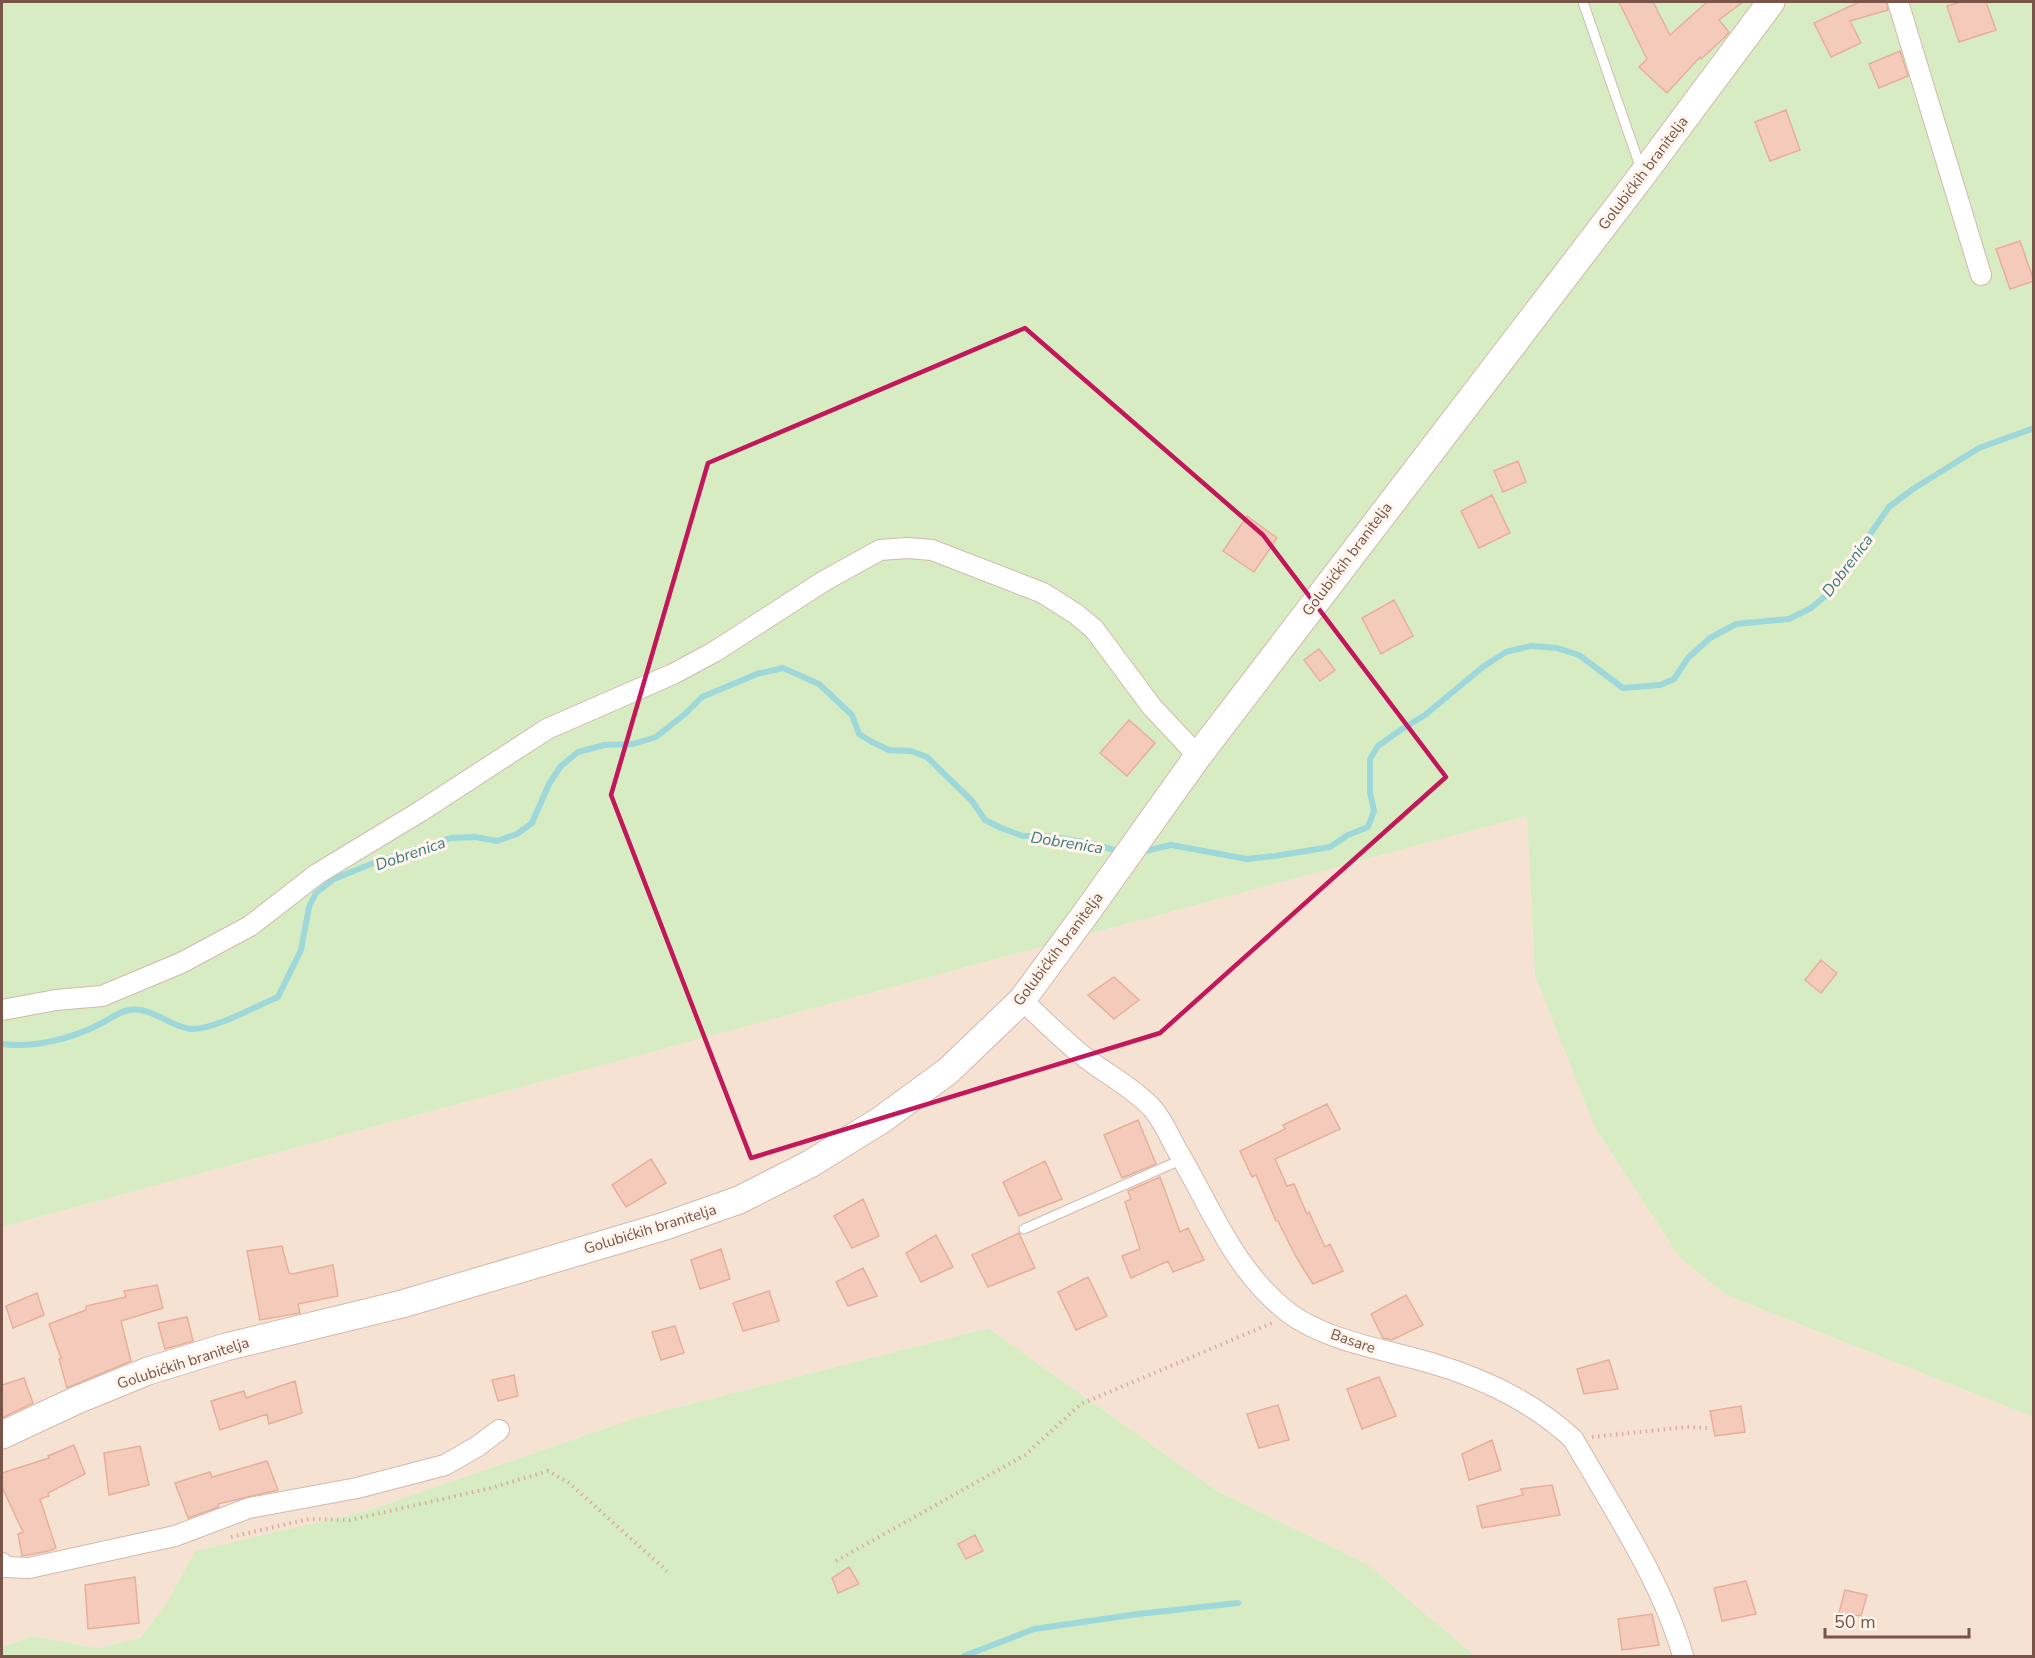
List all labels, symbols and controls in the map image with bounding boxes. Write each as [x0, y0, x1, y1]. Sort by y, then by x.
street label: Golubićkih branitelja [1594, 112, 1692, 234]
street label: Golubićkih branitelja [1298, 498, 1396, 620]
water label: Dobrenica [1817, 530, 1879, 601]
water label: Dobrenica [1029, 826, 1105, 860]
water label: Dobrenica [372, 832, 448, 876]
street label: Golubićkih branitelja [1009, 888, 1107, 1010]
street label: Golubićkih branitelja [581, 1199, 719, 1259]
street label: Basare [1328, 1324, 1378, 1358]
street label: Golubićkih branitelja [114, 1332, 252, 1394]
scale bar [1825, 1601, 1969, 1639]
text: 50 m [1834, 1610, 1876, 1634]

